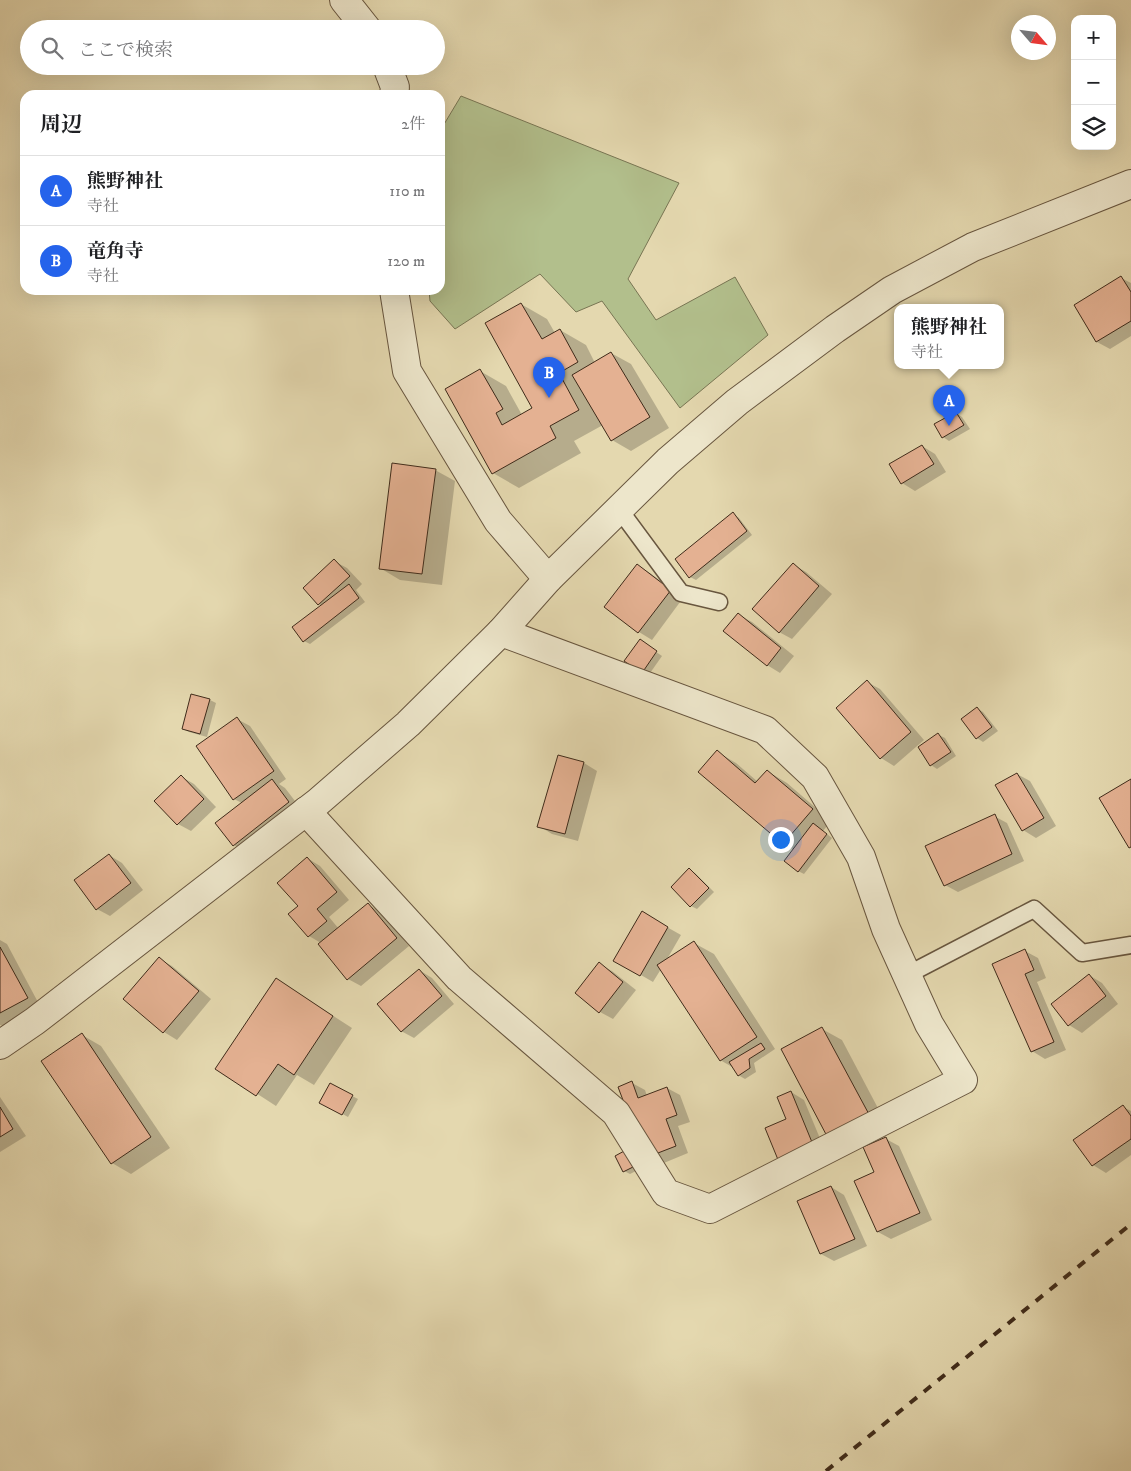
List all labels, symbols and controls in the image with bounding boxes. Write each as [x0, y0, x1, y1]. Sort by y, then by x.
north arrow [1011, 15, 1056, 60]
map controls [1071, 15, 1116, 150]
button: + [1071, 15, 1116, 60]
search box [20, 20, 445, 75]
icon: search [38, 34, 66, 62]
text: ここで検索 [78, 39, 173, 62]
button: − [1071, 60, 1116, 105]
button: layers [1071, 105, 1116, 150]
text: 周辺 [40, 112, 82, 138]
text: 2件 [401, 114, 425, 134]
text: 熊野神社 [87, 170, 163, 193]
text: A [51, 181, 61, 201]
text: 110 m [389, 181, 425, 201]
text: 寺社 [87, 196, 119, 216]
text: 竜角寺 [87, 240, 144, 263]
text: B [51, 251, 61, 271]
text: 120 m [387, 251, 425, 271]
text: 寺社 [87, 266, 119, 286]
popup [894, 304, 1004, 369]
text: 熊野神社 [911, 316, 987, 339]
text: 寺社 [911, 342, 943, 362]
pin: B [533, 357, 565, 398]
pin: A [933, 385, 965, 426]
your location [768, 827, 794, 853]

